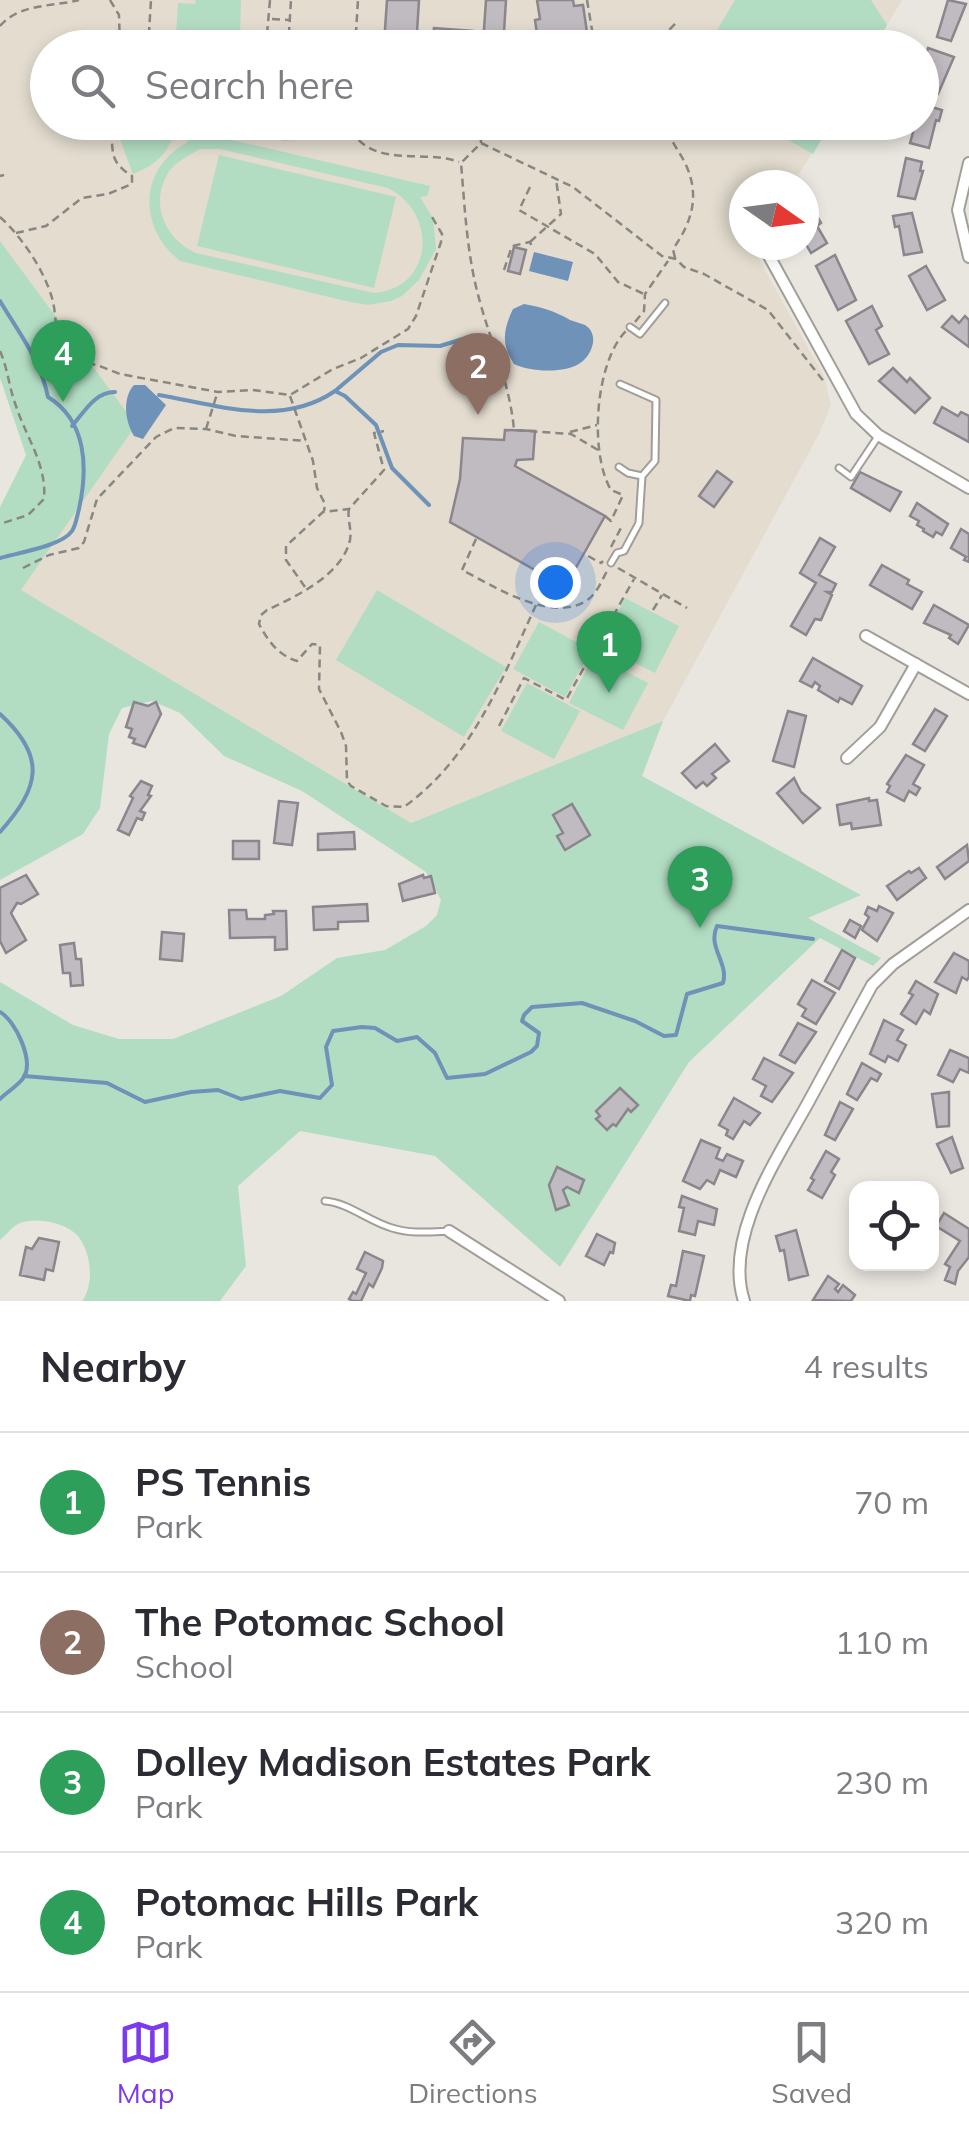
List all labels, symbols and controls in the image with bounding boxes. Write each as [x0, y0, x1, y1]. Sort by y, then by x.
search box [30, 30, 939, 140]
icon: search [65, 58, 120, 113]
text: Search here [145, 61, 354, 109]
north arrow [729, 170, 819, 260]
pin: 4 [30, 320, 96, 402]
pin: 2 [446, 332, 510, 415]
your location [530, 557, 581, 608]
pin: 1 [576, 610, 642, 693]
pin: 3 [668, 846, 732, 928]
map controls [849, 1181, 939, 1271]
button: locate [849, 1181, 939, 1271]
text: Nearby [40, 1340, 186, 1393]
text: 4 results [804, 1346, 929, 1386]
text: PS Tennis [135, 1458, 311, 1506]
text: 1 [63, 1482, 82, 1522]
text: 70 m [854, 1482, 929, 1522]
text: Park [135, 1506, 202, 1546]
text: The Potomac School [135, 1598, 505, 1646]
text: 2 [63, 1622, 82, 1662]
text: 110 m [835, 1622, 929, 1662]
text: School [135, 1646, 234, 1686]
text: Dolley Madison Estates Park [135, 1738, 650, 1786]
text: 3 [63, 1762, 82, 1802]
text: 230 m [835, 1762, 929, 1802]
text: Park [135, 1786, 202, 1826]
text: Potomac Hills Park [135, 1878, 478, 1926]
text: 4 [63, 1902, 82, 1942]
text: 320 m [835, 1902, 929, 1942]
text: Park [135, 1926, 202, 1966]
tab: Map [117, 2015, 174, 2110]
tab: Directions [408, 2015, 538, 2110]
tab: Saved [771, 2015, 852, 2110]

